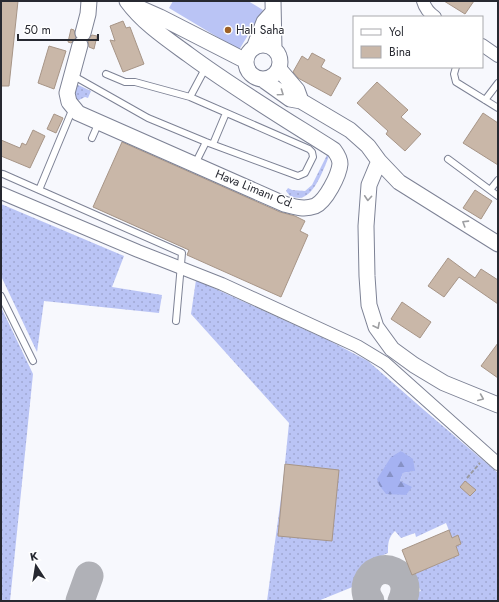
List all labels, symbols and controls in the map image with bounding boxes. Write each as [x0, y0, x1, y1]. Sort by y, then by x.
scale bar [18, 16, 98, 42]
legend [353, 16, 483, 68]
text: 50 m [24, 21, 51, 39]
place label: Halı Saha [236, 21, 284, 39]
text: Yol [389, 23, 404, 41]
marker: Halı Saha [223, 25, 233, 35]
text: Bina [389, 43, 411, 61]
one-way arrow [276, 88, 283, 95]
street label: Hava Limanı Cd. [213, 165, 297, 213]
one-way arrow [364, 195, 373, 201]
one-way arrow [462, 220, 469, 228]
one-way arrow [372, 322, 380, 329]
one-way arrow [478, 394, 485, 402]
north arrow [16, 546, 56, 586]
text: K [28, 548, 40, 565]

